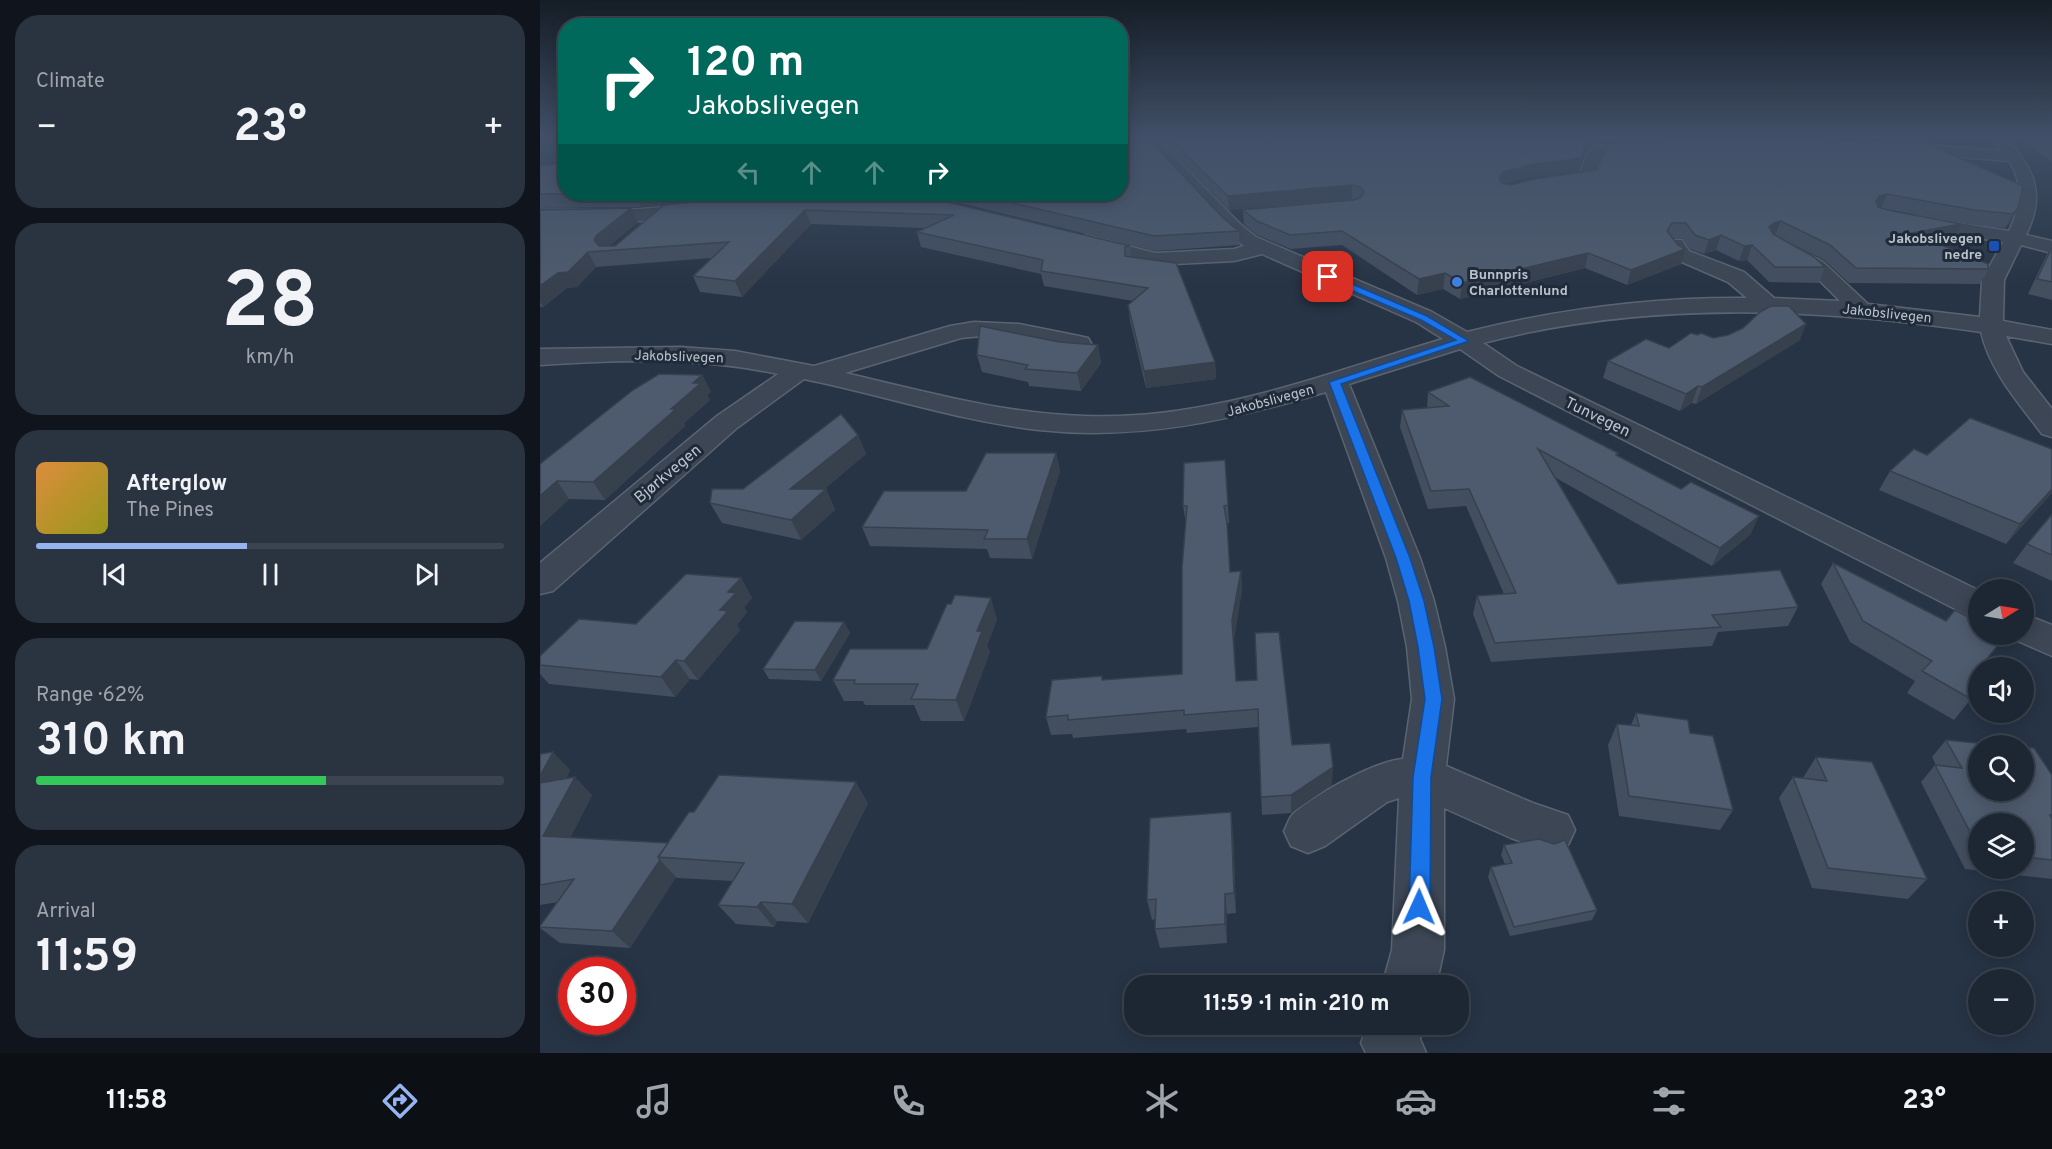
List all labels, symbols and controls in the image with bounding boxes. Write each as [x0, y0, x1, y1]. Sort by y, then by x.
text: 120 m [687, 38, 804, 91]
icon: right [588, 42, 666, 120]
text: Climate [36, 69, 105, 95]
text: Jakobslivegen [687, 90, 860, 124]
text: 23° [233, 100, 307, 157]
text: − [36, 108, 57, 150]
text: + [483, 108, 504, 150]
icon: left [732, 156, 765, 189]
icon: ahead [795, 156, 828, 189]
icon: ahead [858, 156, 891, 189]
icon: right [921, 156, 954, 189]
place label: Jakobslivegen nedre [1888, 231, 1982, 264]
marker: Jakobslivegen nedre [1987, 239, 2001, 253]
pin [1302, 251, 1353, 302]
text: 28 [222, 256, 318, 355]
icon: arrive [1311, 260, 1344, 293]
place label: Bunnpris Charlottenlund [1469, 267, 1568, 300]
marker: Bunnpris Charlottenlund [1450, 275, 1464, 289]
street label: Jakobslivegen [1841, 301, 1932, 328]
text: km/h [246, 345, 294, 371]
street label: Jakobslivegen [634, 347, 724, 368]
street label: Jakobslivegen [1225, 382, 1316, 421]
street label: Tunvegen [1561, 393, 1633, 442]
street label: Bjørkvegen [631, 441, 706, 508]
text: Afterglow [126, 471, 227, 498]
text: The Pines [126, 498, 214, 524]
icon: previous [98, 558, 131, 591]
icon: pause [254, 558, 287, 591]
icon: next [410, 558, 443, 591]
north arrow [1968, 579, 2034, 645]
map controls [1968, 579, 2034, 1035]
button: sound [1968, 657, 2034, 723]
text: Range · 62% [36, 683, 144, 709]
text: 310 km [36, 714, 186, 771]
button: search [1968, 735, 2034, 801]
button: layers [1968, 813, 2034, 879]
position arrow [1387, 875, 1451, 939]
button: + [1968, 891, 2034, 957]
text: Arrival [36, 899, 96, 925]
text: 11:59 [36, 930, 138, 987]
speed limit sign: 30 [558, 957, 636, 1035]
button: − [1968, 969, 2034, 1035]
text: 11:59 · 1 min · 210 m [1203, 991, 1390, 1018]
icon: directions [379, 1080, 421, 1122]
icon: music [633, 1080, 675, 1122]
icon: phone [887, 1080, 929, 1122]
icon: climate [1141, 1080, 1183, 1122]
icon: car [1395, 1080, 1437, 1122]
icon: filters [1648, 1080, 1690, 1122]
text: 11:58 [106, 1084, 168, 1118]
text: 23° [1902, 1084, 1946, 1118]

